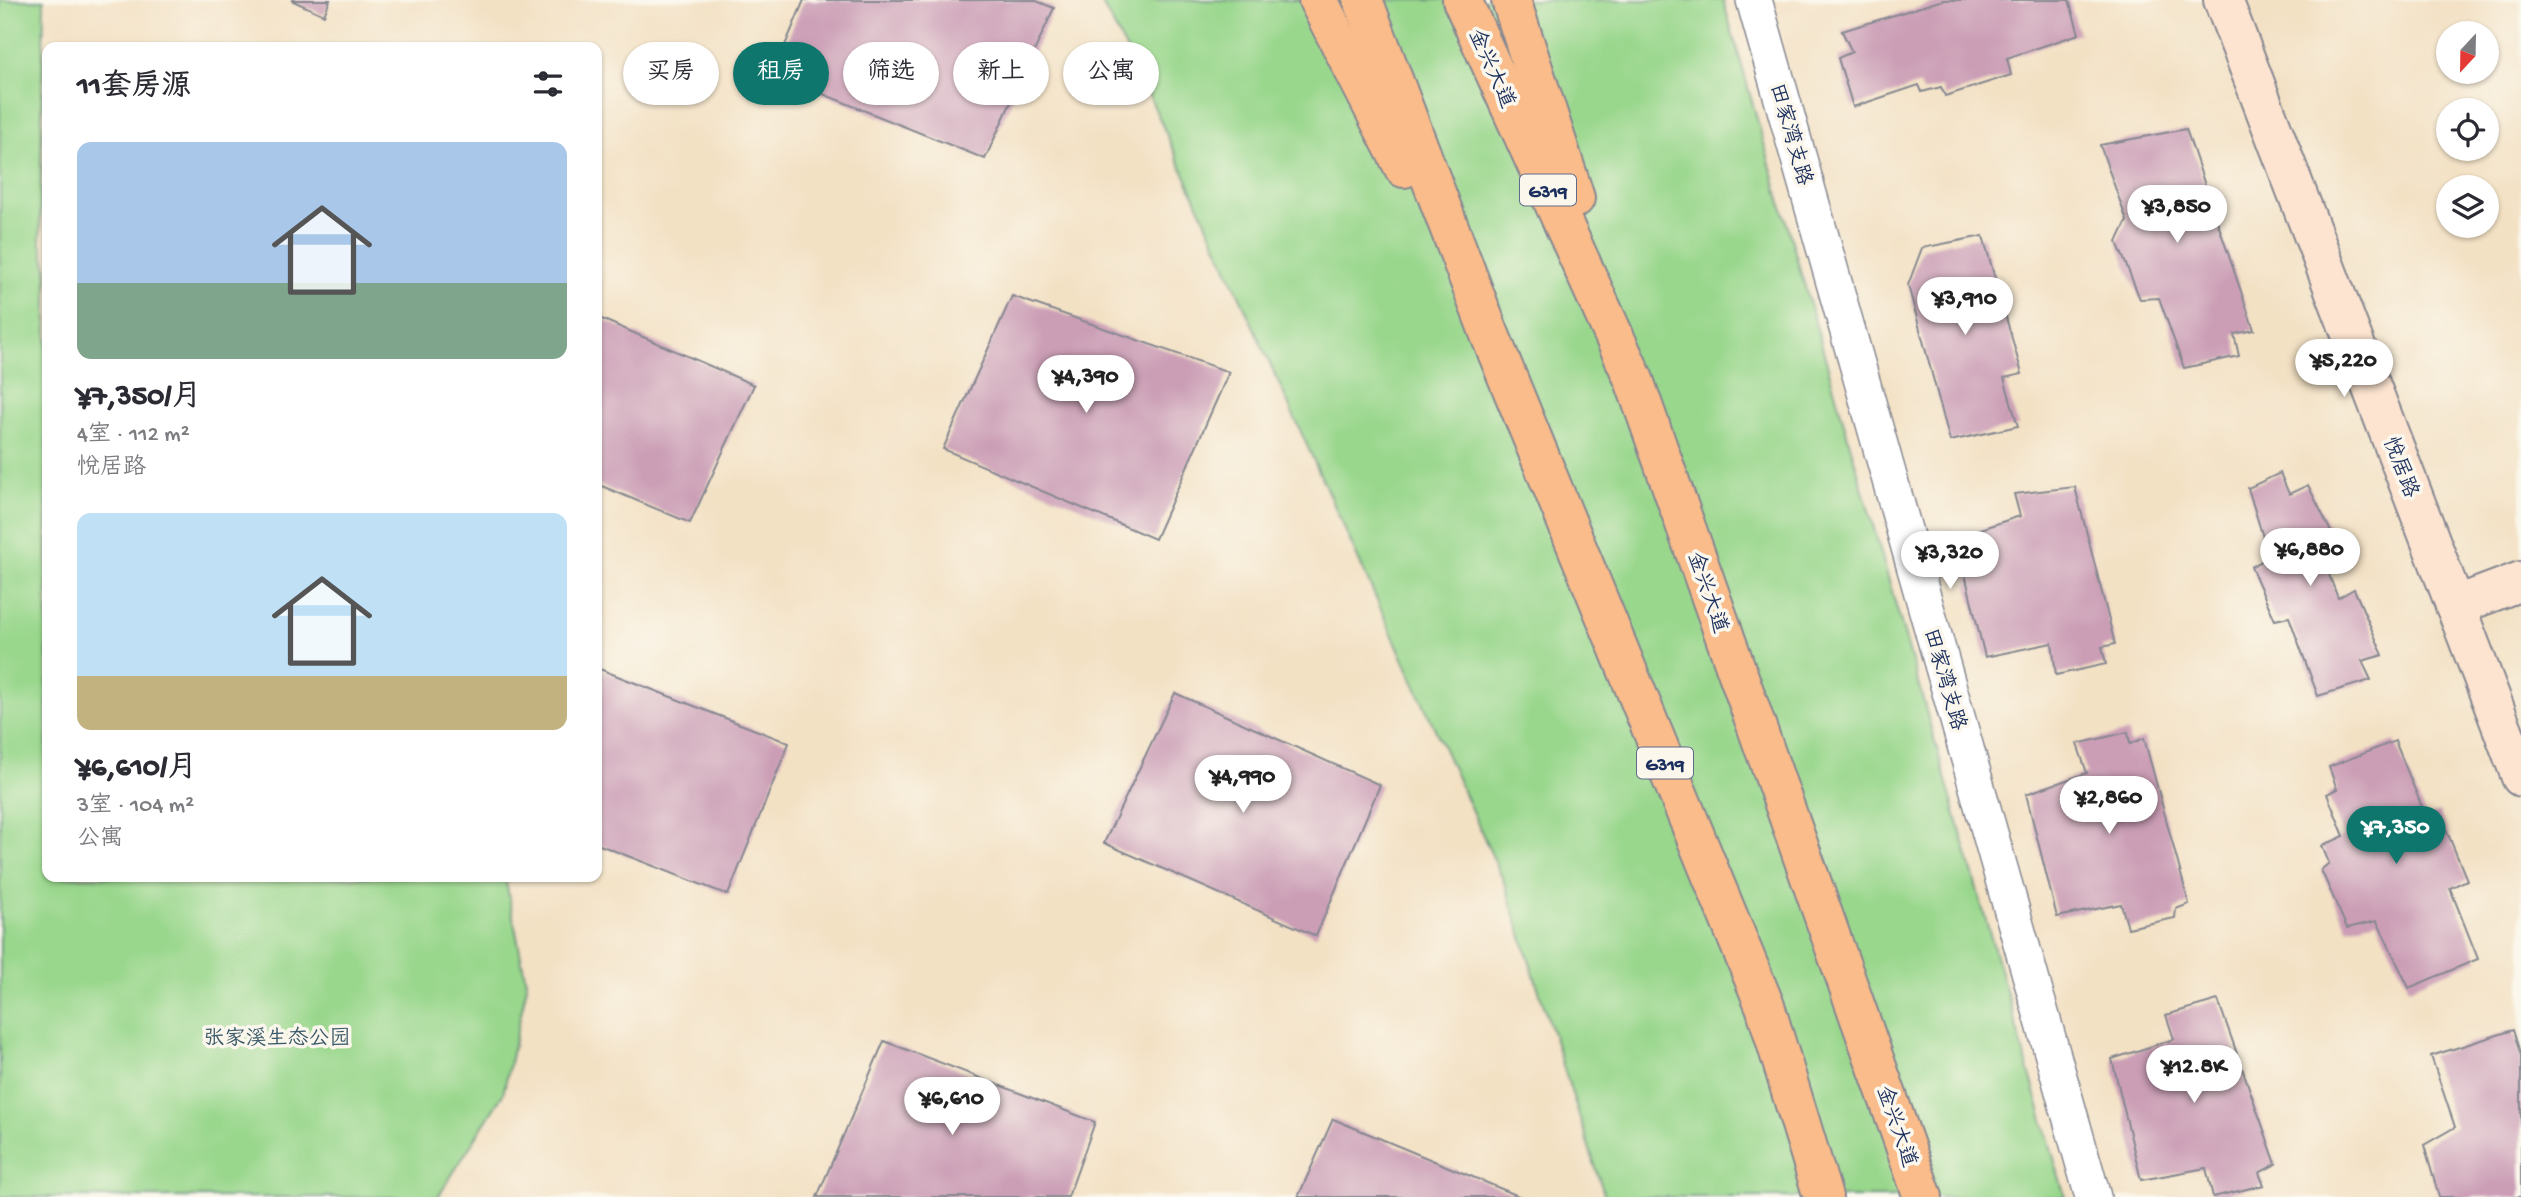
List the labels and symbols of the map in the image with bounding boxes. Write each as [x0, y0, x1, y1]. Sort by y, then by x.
north arrow [2436, 21, 2499, 84]
street label: 金兴大道 [1461, 25, 1520, 113]
street label: 田家湾支路 [1762, 81, 1817, 189]
road number: G319 [1520, 174, 1576, 206]
pin: ¥3,850 [2120, 186, 2234, 245]
pin: ¥3,910 [1908, 278, 2022, 337]
pin: ¥5,220 [2287, 340, 2401, 399]
pin: ¥4,390 [1029, 356, 1143, 415]
street label: 悦居路 [2376, 434, 2424, 502]
pin: ¥6,880 [2253, 528, 2367, 588]
pin: ¥3,320 [1893, 532, 2007, 591]
street label: 金兴大道 [1680, 549, 1733, 637]
street label: 田家湾支路 [1916, 626, 1971, 734]
road number: G319 [1637, 748, 1693, 778]
pin: ¥4,990 [1186, 756, 1300, 815]
pin: ¥2,860 [2052, 776, 2166, 836]
pin: ¥7,350 [2339, 806, 2453, 866]
park label: 张家溪生态公园 [204, 1026, 351, 1053]
pin: ¥12.8K [2137, 1046, 2251, 1105]
pin: ¥6,610 [895, 1078, 1009, 1137]
street label: 金兴大道 [1869, 1083, 1922, 1171]

